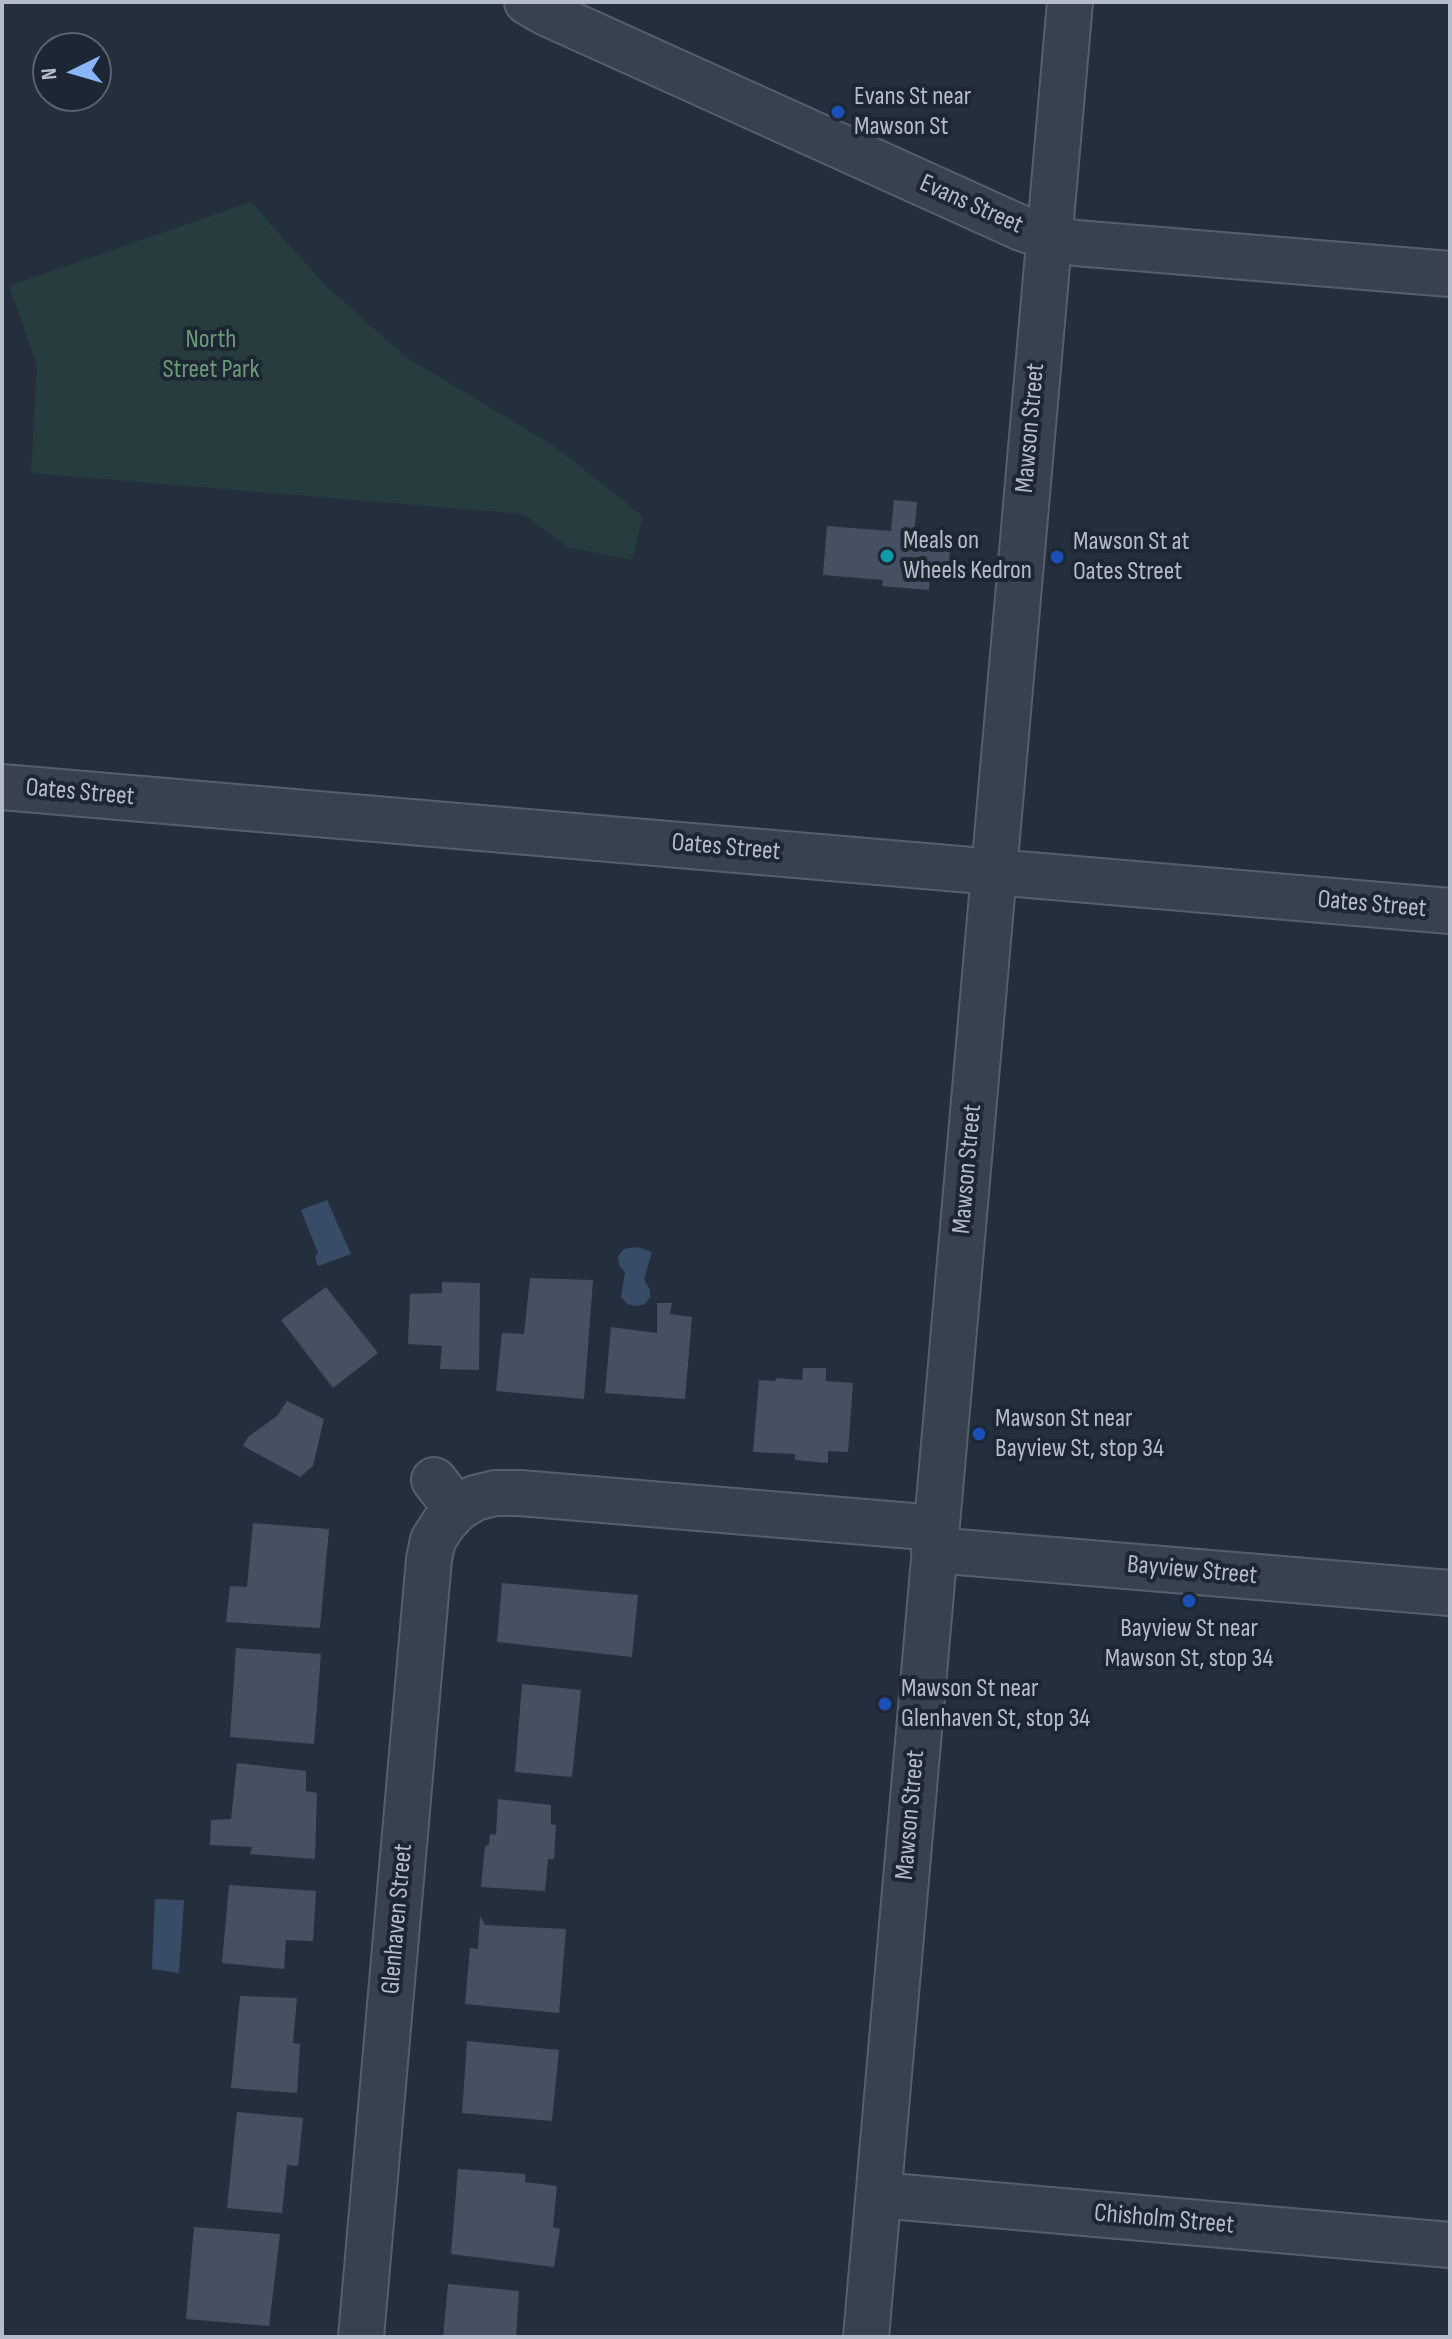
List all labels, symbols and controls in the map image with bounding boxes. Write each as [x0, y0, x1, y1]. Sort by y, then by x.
north arrow [32, 32, 112, 112]
text: N [36, 67, 64, 81]
place label: Evans St near Mawson St [854, 81, 971, 142]
marker: Evans St near Mawson St [829, 103, 847, 121]
street label: Evans Street [914, 168, 1028, 242]
park label: North Street Park [162, 324, 260, 386]
street label: Mawson Street [1010, 362, 1052, 494]
place label: Meals on Wheels Kedron [903, 525, 1032, 586]
place label: Mawson St at Oates Street [1073, 526, 1189, 588]
marker: Meals on Wheels Kedron [878, 547, 896, 565]
marker: Mawson St at Oates Street [1048, 548, 1066, 566]
street label: Oates Street [24, 773, 136, 813]
street label: Oates Street [670, 828, 782, 868]
street label: Oates Street [1316, 885, 1428, 925]
street label: Mawson Street [947, 1103, 989, 1235]
place label: Mawson St near Bayview St, stop 34 [995, 1403, 1164, 1464]
marker: Mawson St near Bayview St, stop 34 [970, 1425, 988, 1443]
street label: Bayview Street [1126, 1550, 1258, 1592]
marker: Bayview St near Mawson St, stop 34 [1180, 1592, 1198, 1610]
place label: Bayview St near Mawson St, stop 34 [1105, 1613, 1273, 1674]
place label: Mawson St near Glenhaven St, stop 34 [901, 1673, 1090, 1734]
marker: Mawson St near Glenhaven St, stop 34 [876, 1695, 894, 1713]
street label: Mawson Street [890, 1749, 932, 1881]
street label: Glenhaven Street [376, 1843, 420, 1995]
street label: Chisholm Street [1093, 2198, 1235, 2242]

